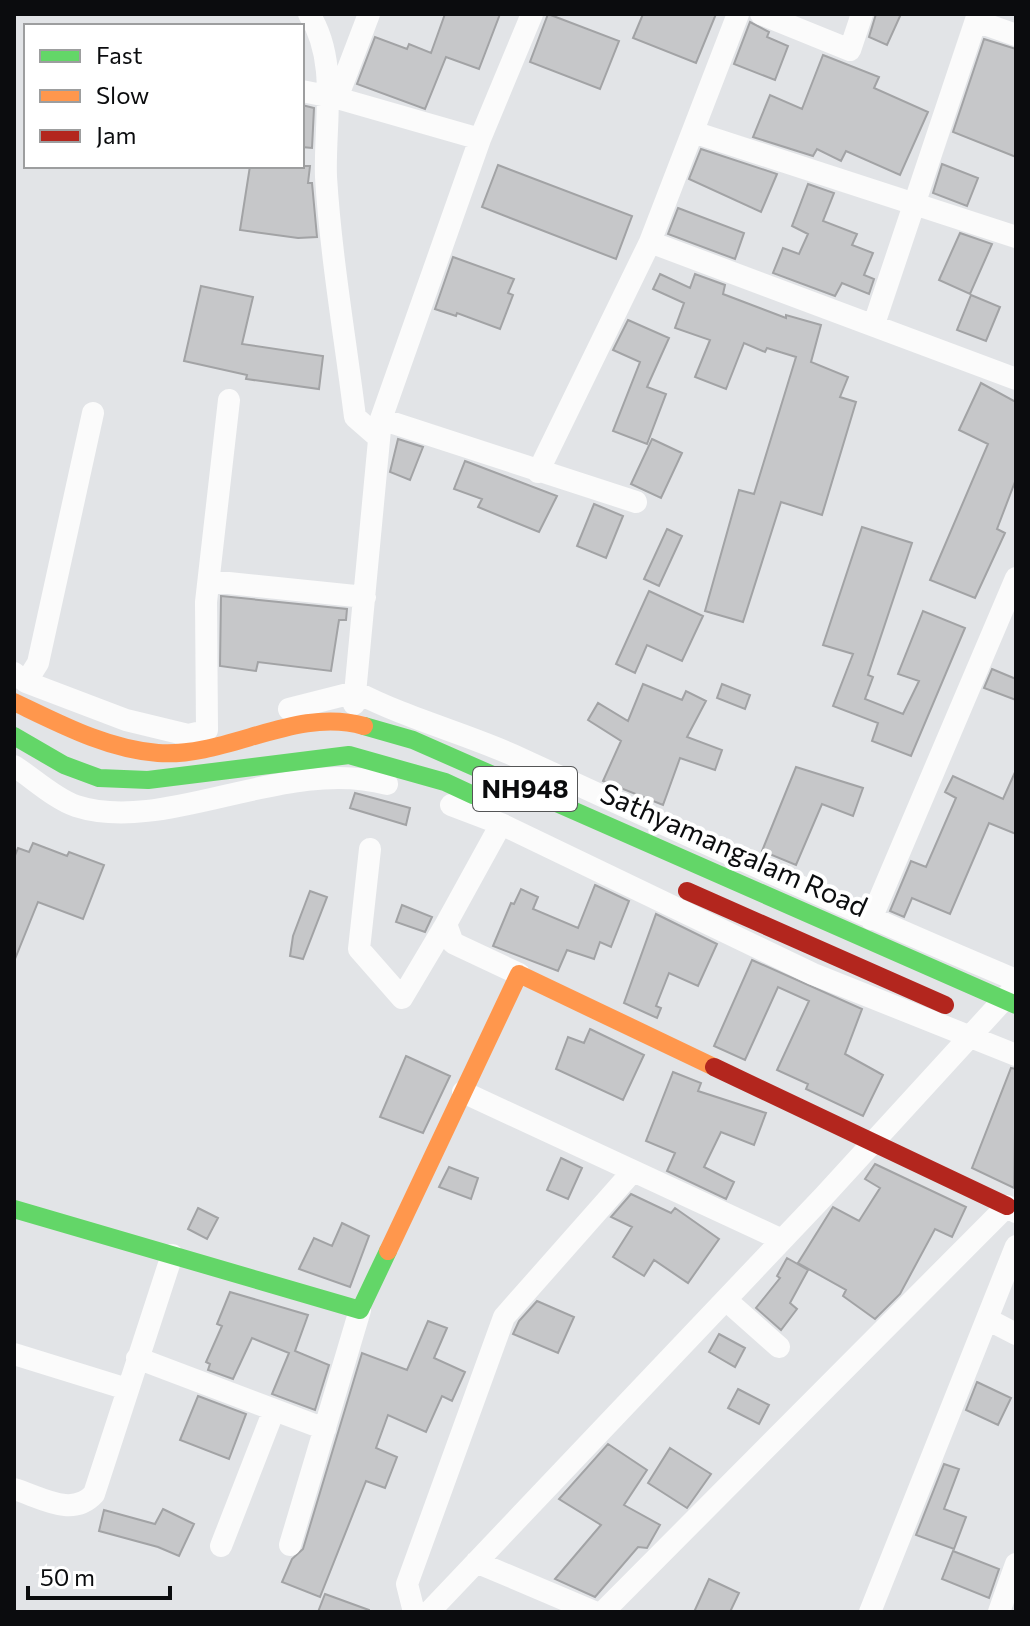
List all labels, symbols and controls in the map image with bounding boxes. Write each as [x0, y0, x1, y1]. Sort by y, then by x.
legend [24, 24, 304, 168]
text: Fast [96, 40, 143, 69]
text: Slow [96, 80, 149, 109]
text: Jam [96, 120, 136, 149]
road number: NH948 [473, 767, 577, 811]
street label: Sathyamangalam Road [596, 775, 873, 923]
scale bar [28, 1550, 170, 1600]
text: 50 m [40, 1562, 95, 1591]

